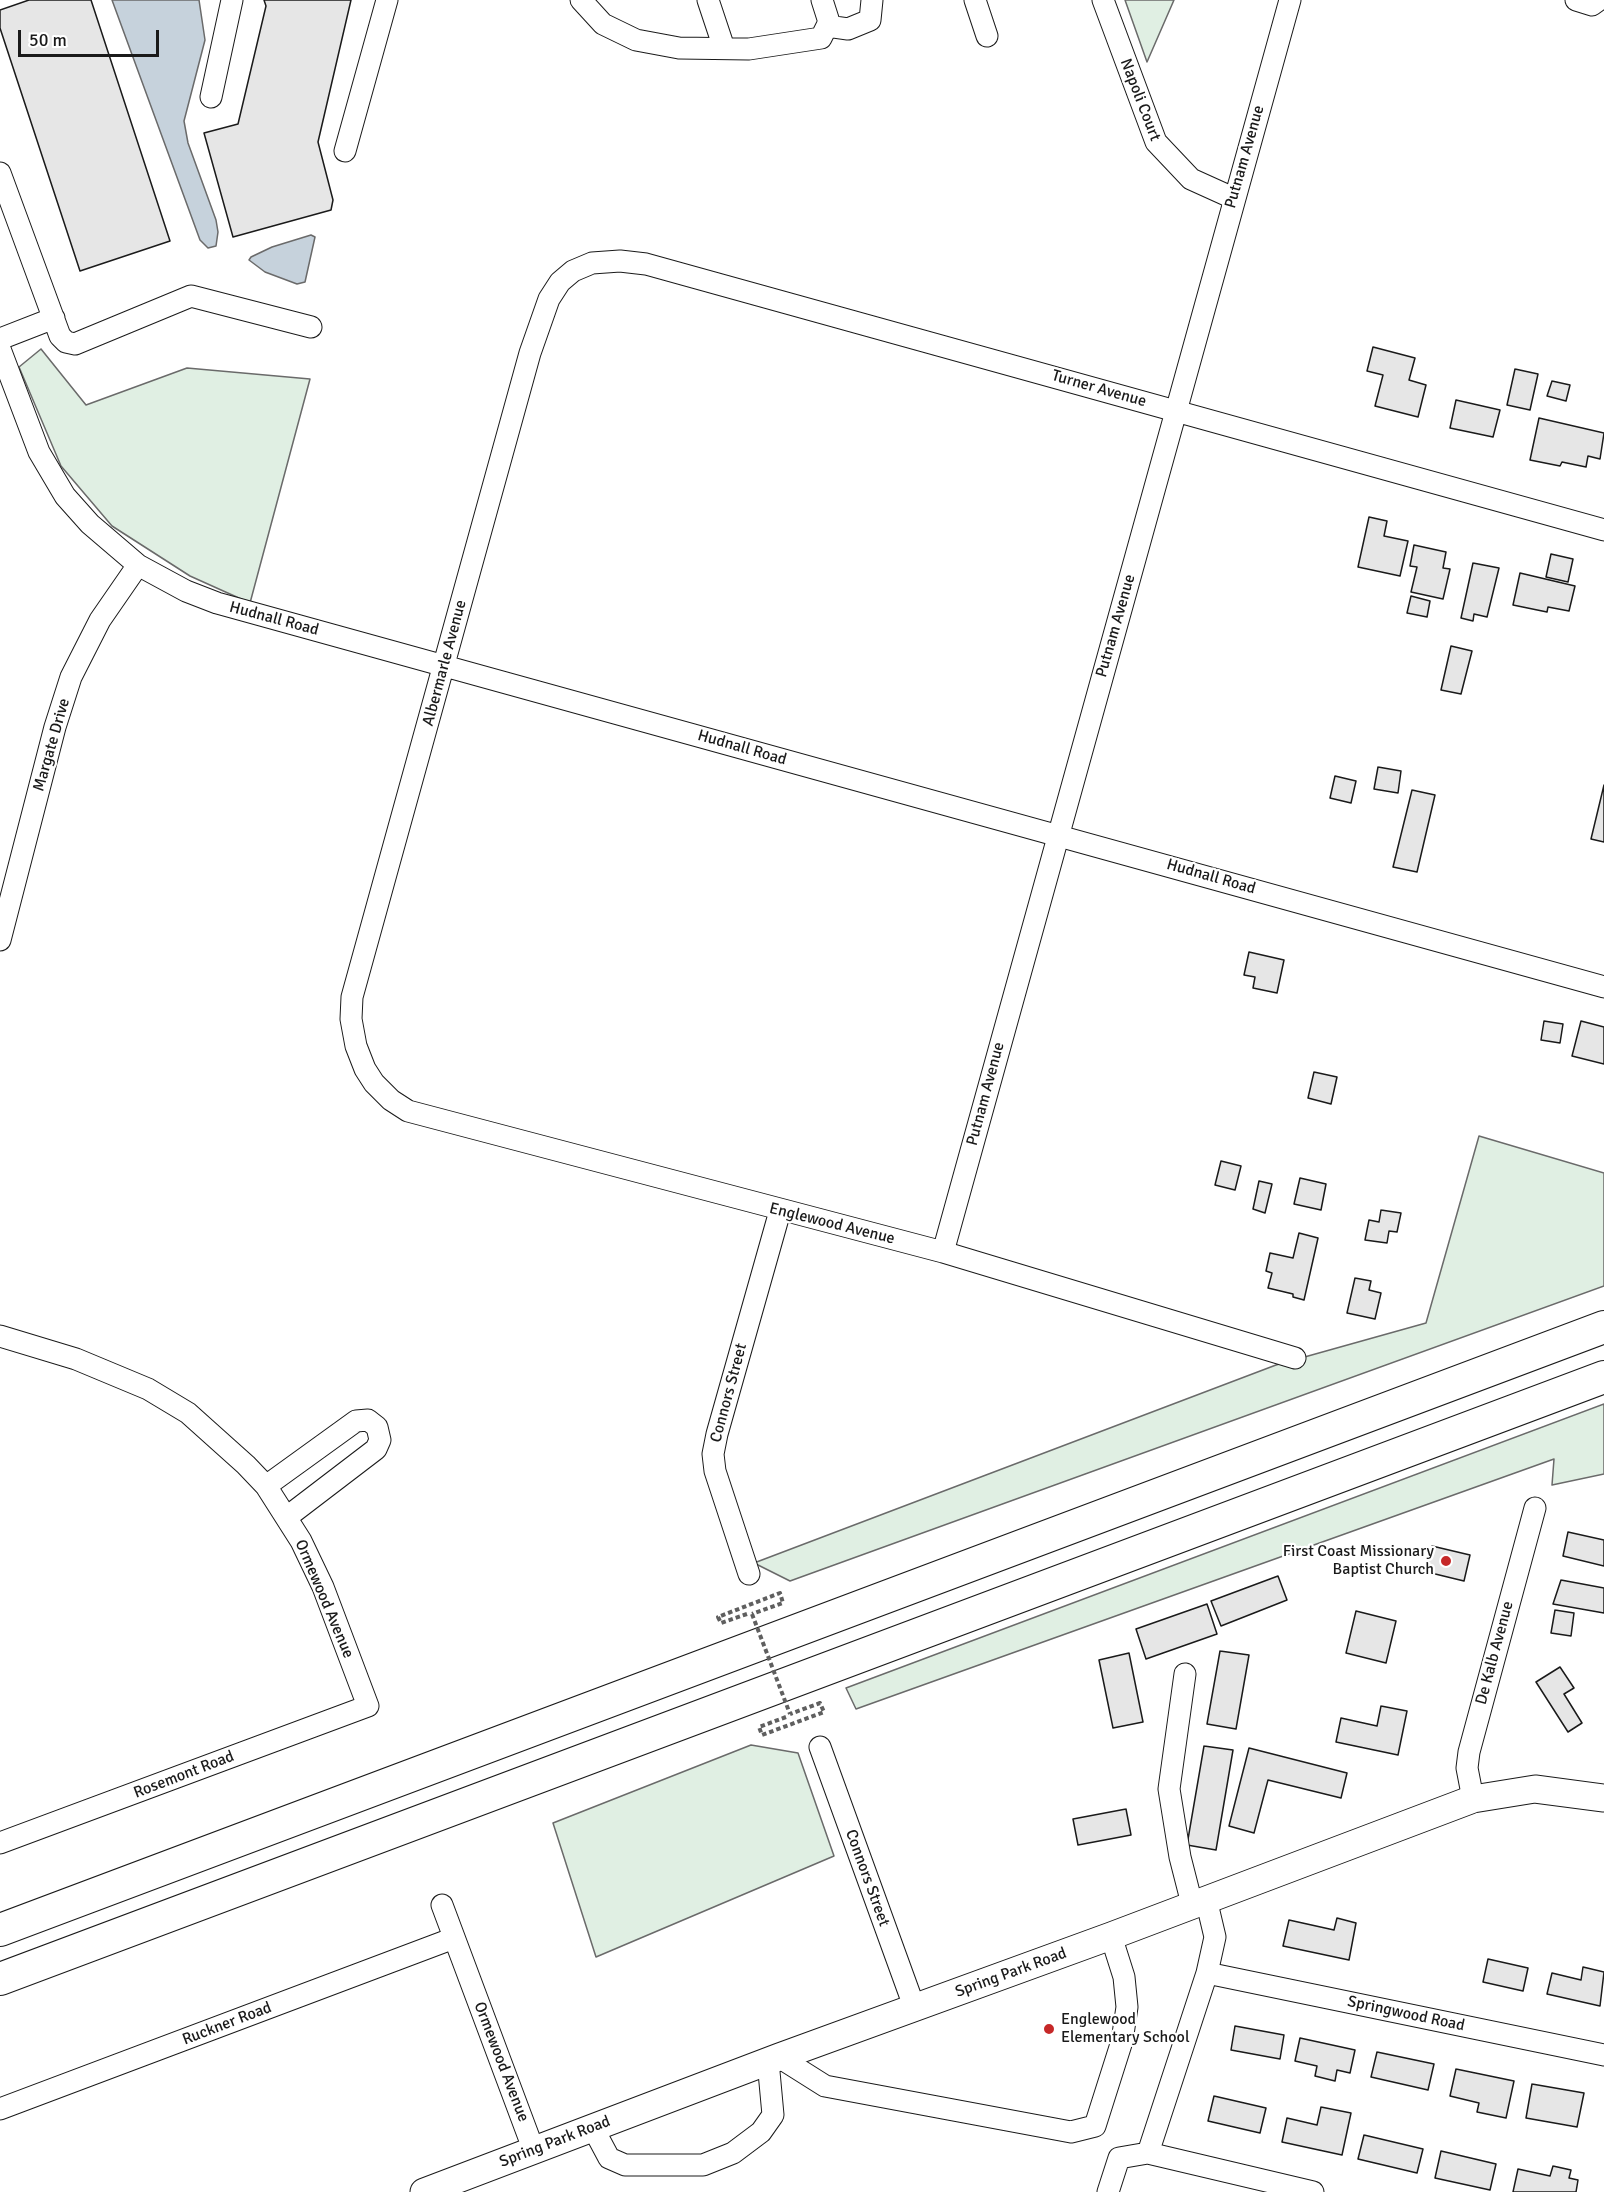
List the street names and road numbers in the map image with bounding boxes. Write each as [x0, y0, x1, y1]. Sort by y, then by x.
street label: Napoli Court [1116, 56, 1164, 144]
street label: Putnam Avenue [1221, 103, 1269, 211]
street label: Turner Avenue [1050, 366, 1148, 412]
street label: Putnam Avenue [1092, 572, 1140, 680]
street label: Hudnall Road [227, 598, 321, 640]
street label: Albermarle Avenue [419, 598, 471, 728]
street label: Margate Drive [30, 696, 74, 794]
street label: Hudnall Road [695, 726, 789, 770]
street label: Hudnall Road [1164, 855, 1258, 899]
street label: Putnam Avenue [963, 1040, 1009, 1148]
street label: Englewood Avenue [767, 1199, 897, 1249]
street label: Connors Street [707, 1341, 751, 1445]
street label: Ormewood Avenue [290, 1537, 358, 1661]
street label: De Kalb Avenue [1472, 1599, 1518, 1707]
street label: Rosemont Road [131, 1747, 237, 1803]
street label: Connors Street [841, 1827, 893, 1929]
street label: Spring Park Road [953, 1944, 1069, 2002]
street label: Springwood Road [1346, 1992, 1466, 2036]
street label: Ruckner Road [180, 1998, 274, 2050]
street label: Ormewood Avenue [469, 1999, 533, 2125]
street label: Spring Park Road [497, 2112, 613, 2172]

